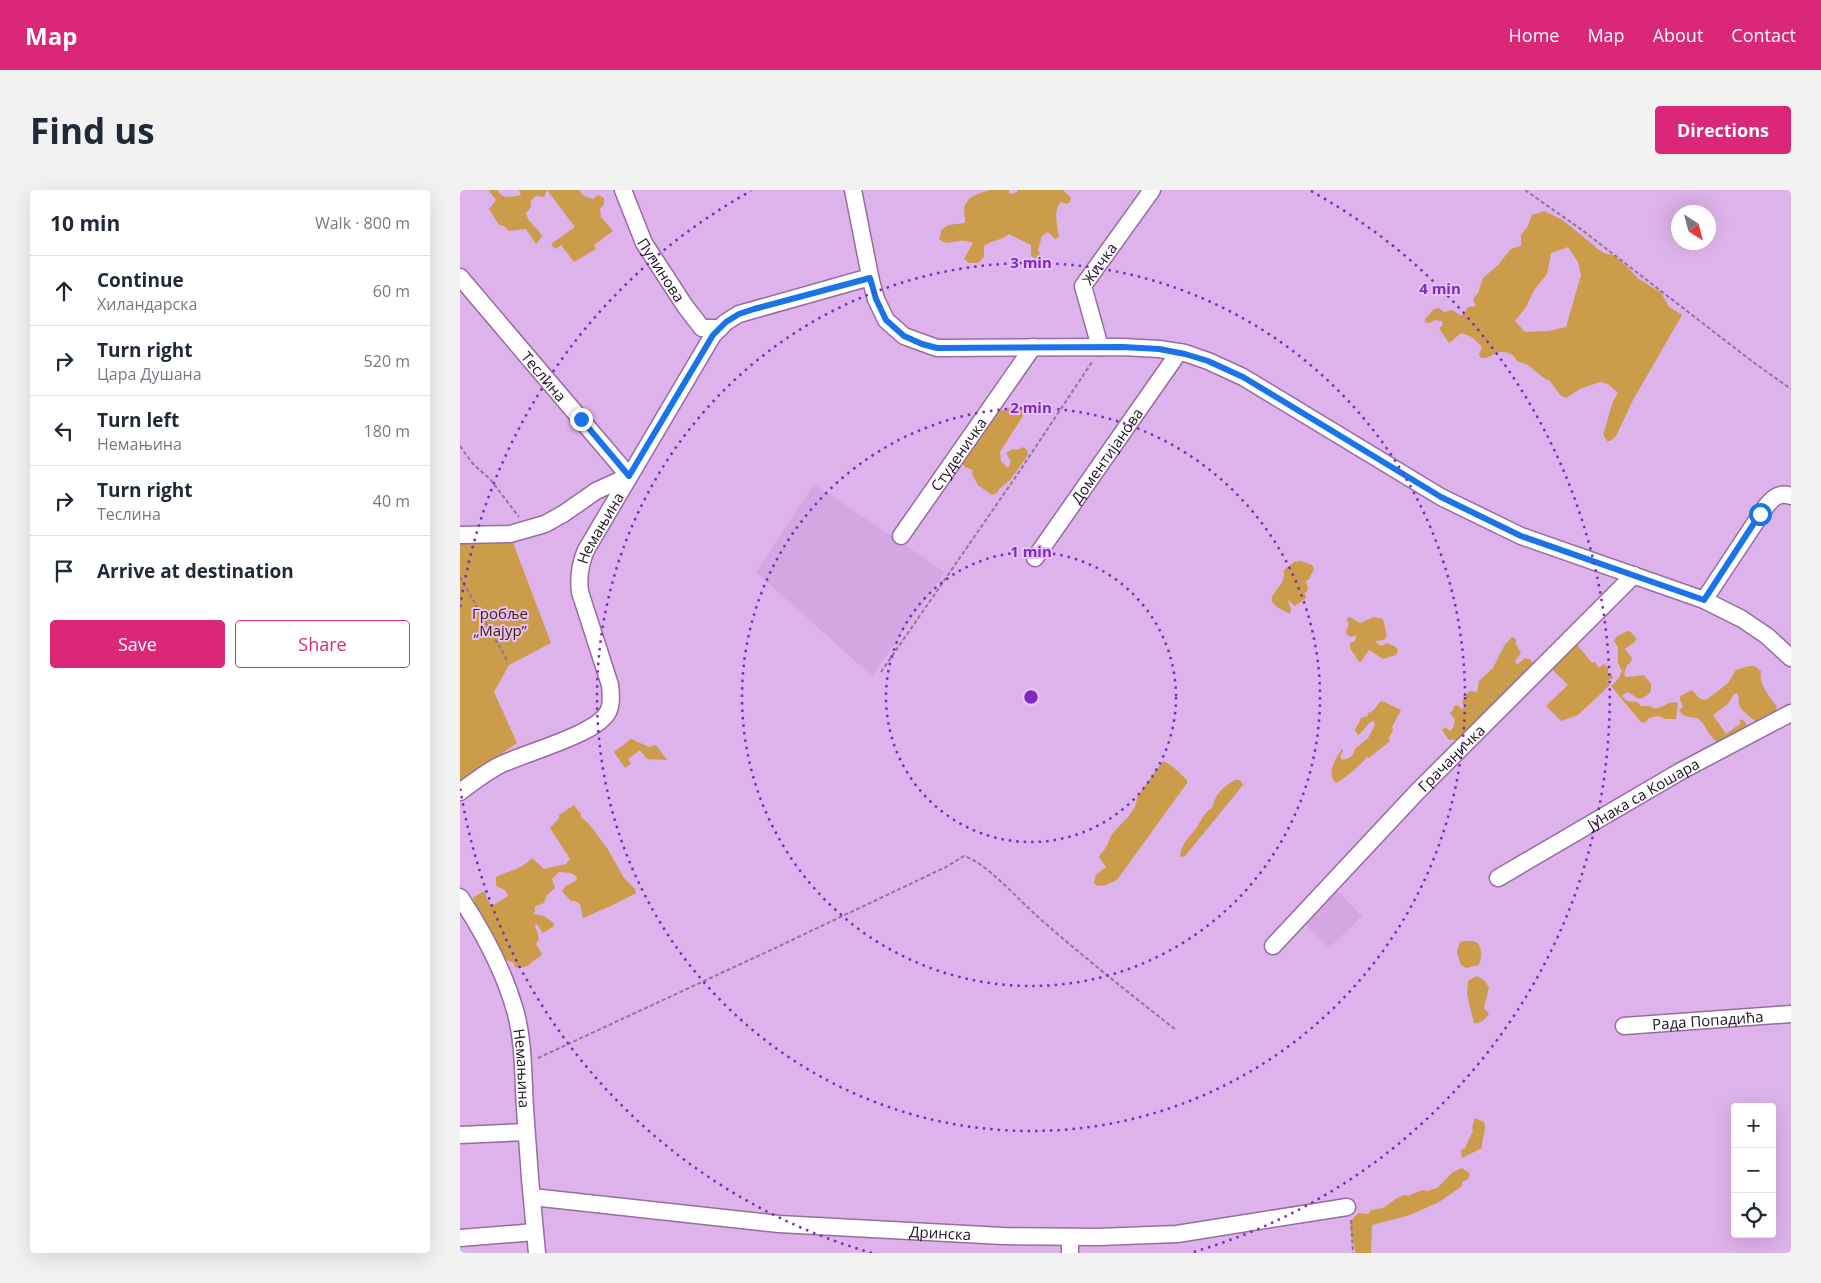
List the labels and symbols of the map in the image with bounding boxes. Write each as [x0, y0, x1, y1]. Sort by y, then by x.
north arrow [1671, 205, 1716, 250]
street label: Пупинова [633, 234, 690, 306]
street label: Жичка [1077, 238, 1121, 289]
text: 3 min [1010, 252, 1052, 272]
text: 4 min [1419, 278, 1461, 298]
street label: Теслина [517, 347, 571, 405]
text: 2 min [1010, 397, 1052, 417]
street label: Доментијанова [1066, 404, 1147, 507]
route end [570, 408, 593, 431]
street label: Студеничка [926, 413, 991, 495]
street label: Немањина [572, 488, 628, 566]
route start [1749, 503, 1772, 526]
text: 1 min [1010, 541, 1052, 561]
park label: Гробље „Мајур” [472, 603, 528, 640]
centre of rings [1022, 688, 1040, 706]
street label: Грачаничка [1413, 720, 1489, 796]
street label: Јунака са Кошара [1582, 753, 1703, 835]
street label: Рада Попадића [1651, 1006, 1764, 1034]
street label: Немањина [509, 1027, 535, 1109]
street label: Дринска [909, 1221, 972, 1244]

